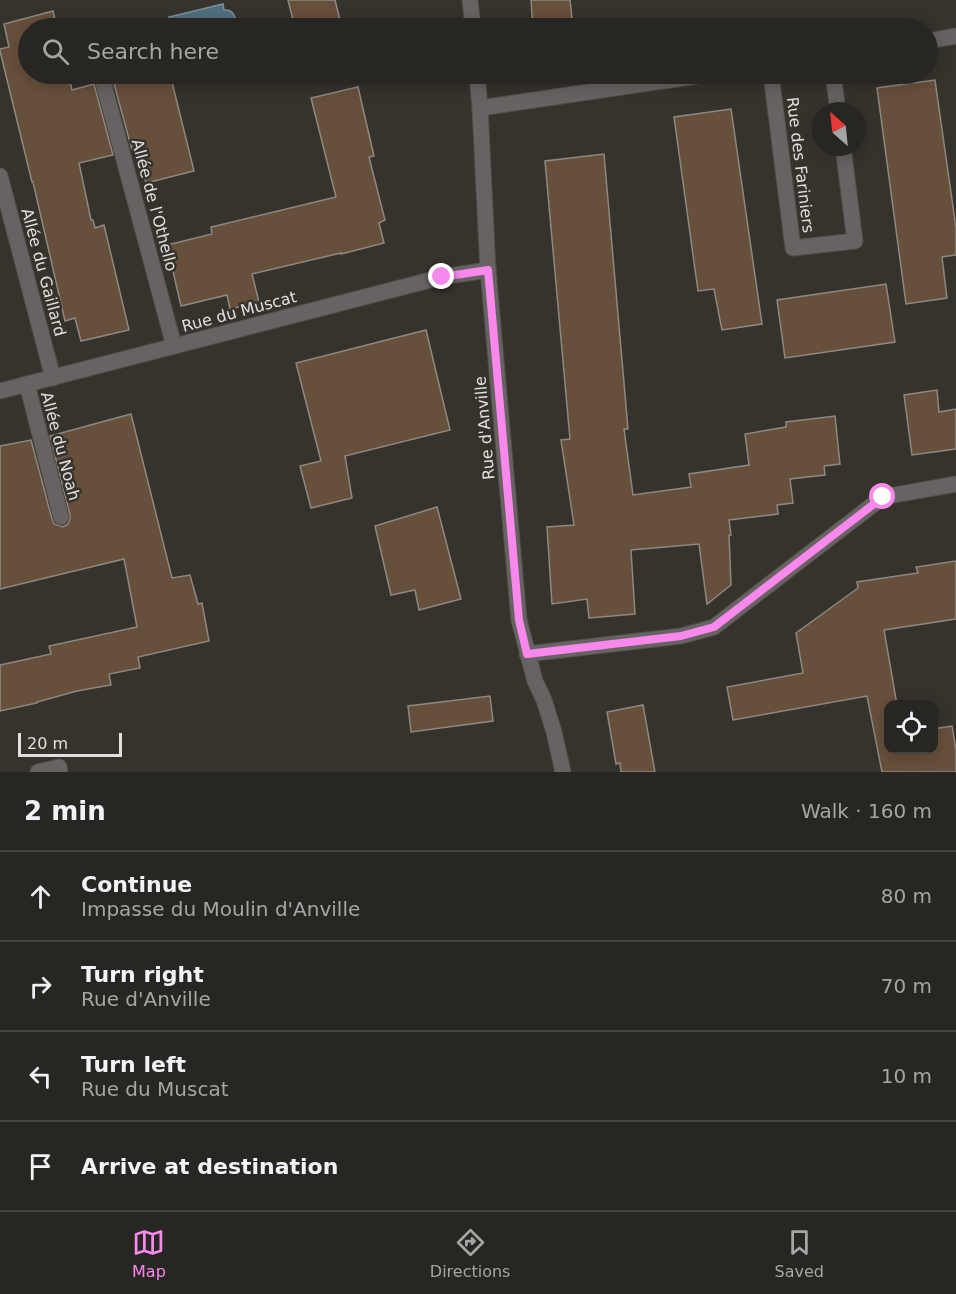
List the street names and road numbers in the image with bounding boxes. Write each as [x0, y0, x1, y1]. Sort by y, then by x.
street label: Rue des Fariniers [783, 96, 818, 234]
street label: Allée de l'Othello [128, 137, 181, 273]
street label: Allée du Gaillard [17, 206, 70, 338]
street label: Rue du Muscat [180, 287, 299, 336]
street label: Rue d'Anville [471, 375, 498, 480]
street label: Allée du Noah [37, 390, 84, 503]

